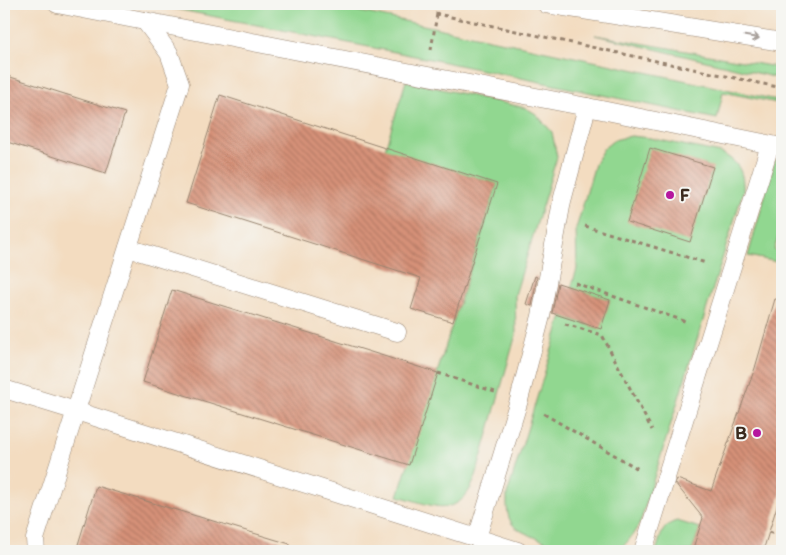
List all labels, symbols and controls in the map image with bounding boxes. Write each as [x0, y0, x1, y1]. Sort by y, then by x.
one-way arrow [744, 33, 760, 43]
place label: F [680, 184, 690, 206]
marker: F [664, 189, 676, 201]
place label: B [735, 422, 747, 444]
marker: B [751, 427, 763, 439]

